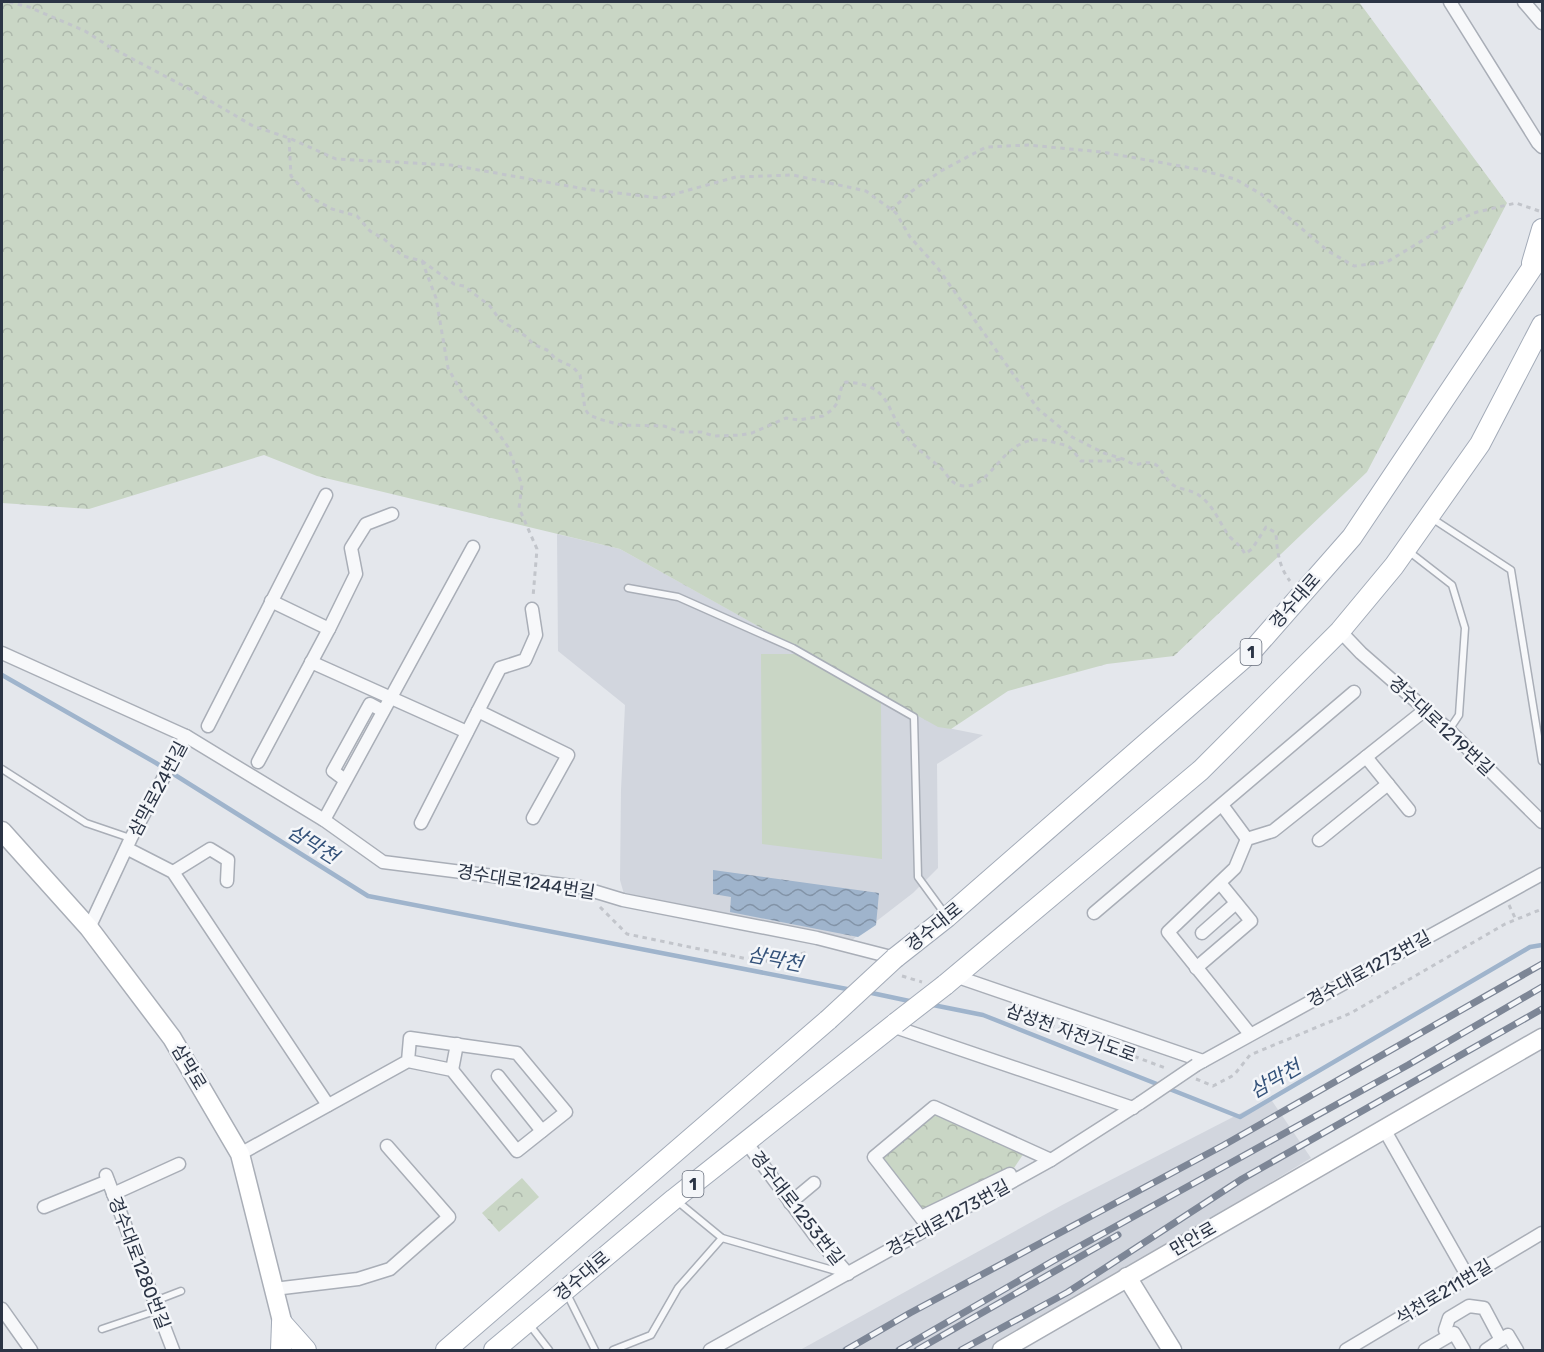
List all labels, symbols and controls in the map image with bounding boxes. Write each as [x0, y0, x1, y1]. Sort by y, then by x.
street label: 경수대로 [1265, 569, 1325, 633]
road number: 1 [1240, 639, 1262, 665]
street label: 경수대로1219번길 [1384, 672, 1498, 780]
street label: 삼막로24번길 [124, 738, 192, 840]
water label: 삼막천 [283, 819, 345, 870]
street label: 경수대로1244번길 [455, 860, 597, 904]
street label: 경수대로 [901, 898, 967, 956]
street label: 경수대로1273번길 [1303, 926, 1435, 1012]
water label: 삼막천 [746, 942, 807, 977]
street label: 삼성천 자전거도로 [1003, 999, 1139, 1067]
street label: 삼막로 [167, 1040, 211, 1094]
water label: 삼막천 [1245, 1054, 1307, 1103]
street label: 경수대로1253번길 [746, 1146, 848, 1270]
road number: 1 [682, 1171, 704, 1197]
street label: 경수대로1273번길 [882, 1175, 1014, 1261]
street label: 경수대로1280번길 [104, 1193, 174, 1333]
street label: 만안로 [1166, 1217, 1220, 1261]
street label: 경수대로 [550, 1246, 614, 1306]
street label: 석천로211번길 [1392, 1255, 1496, 1329]

